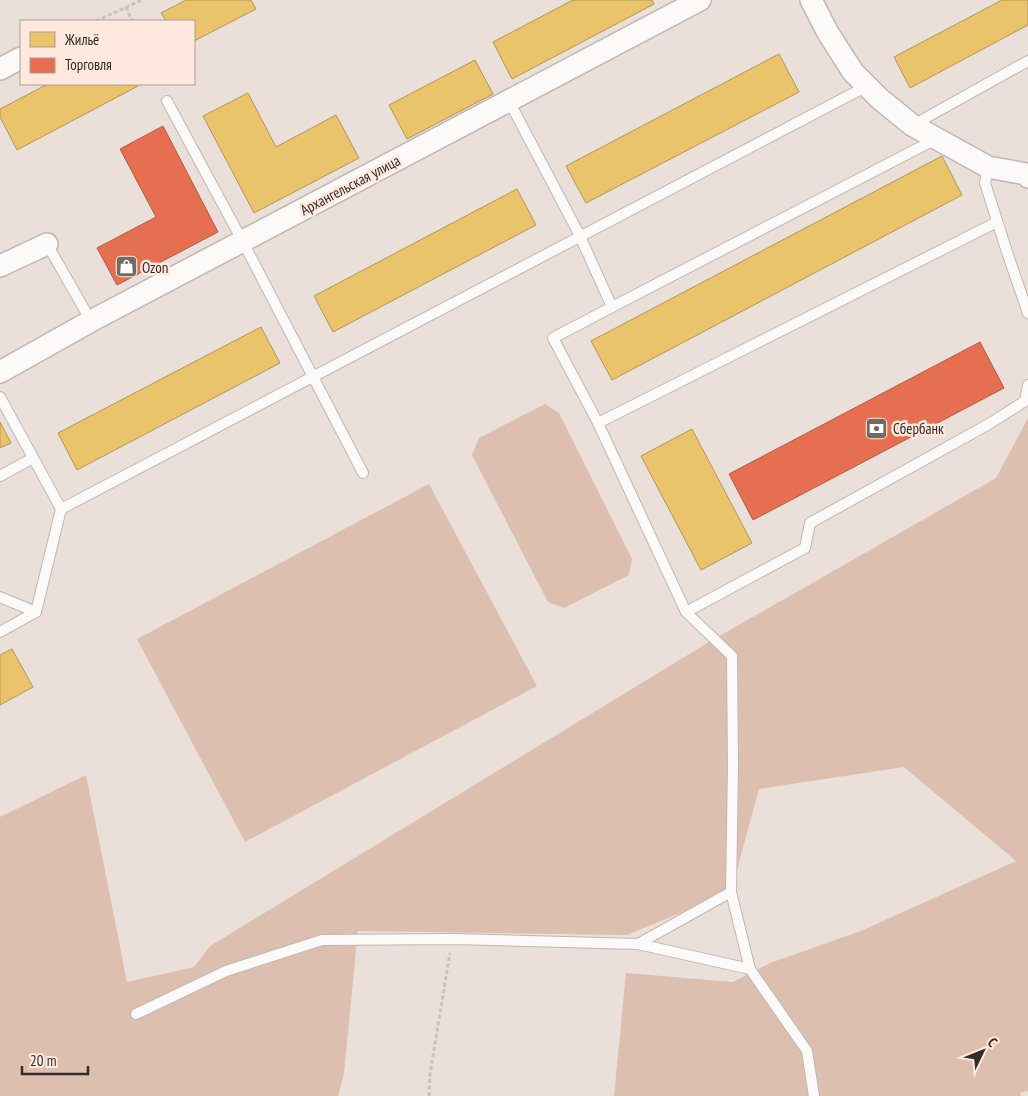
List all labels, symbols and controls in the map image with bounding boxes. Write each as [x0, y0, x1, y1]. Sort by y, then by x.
legend [20, 20, 195, 85]
text: Жильё [64, 30, 99, 49]
text: Торговля [65, 55, 112, 74]
street label: Архангельская улица [297, 151, 403, 219]
shop icon: Ozon [114, 255, 138, 279]
place label: Ozon [142, 258, 168, 277]
bank icon: Сбербанк [865, 416, 889, 440]
place label: Сбербанк [893, 419, 944, 438]
north arrow [958, 1026, 1008, 1076]
text: С [984, 1034, 1002, 1051]
scale bar [22, 1044, 89, 1076]
text: 20 m [30, 1051, 56, 1070]

